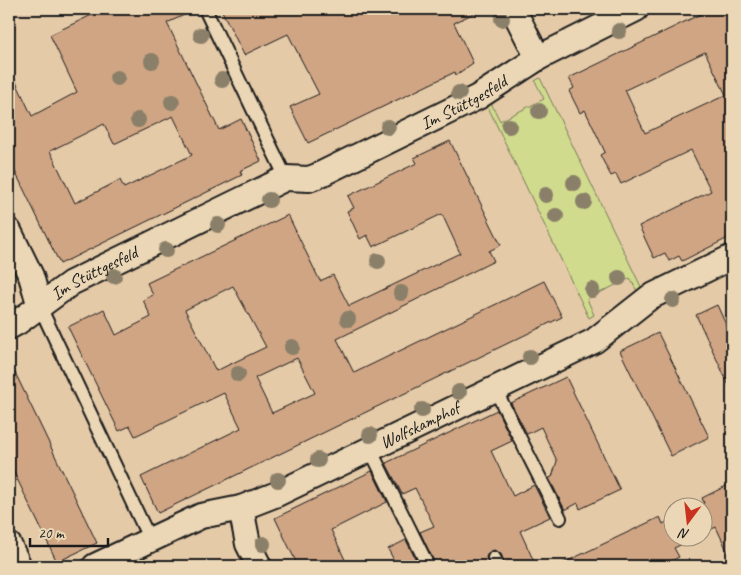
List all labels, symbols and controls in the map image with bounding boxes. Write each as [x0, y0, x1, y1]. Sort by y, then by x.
street label: Im Stüttgesfeld [417, 69, 513, 134]
street label: Im Stüttgesfeld [46, 240, 143, 305]
street label: Wolfskamphof [376, 395, 466, 454]
north arrow [664, 498, 714, 548]
scale bar [30, 515, 108, 547]
text: 20 m [38, 524, 65, 543]
text: N [676, 524, 691, 543]

